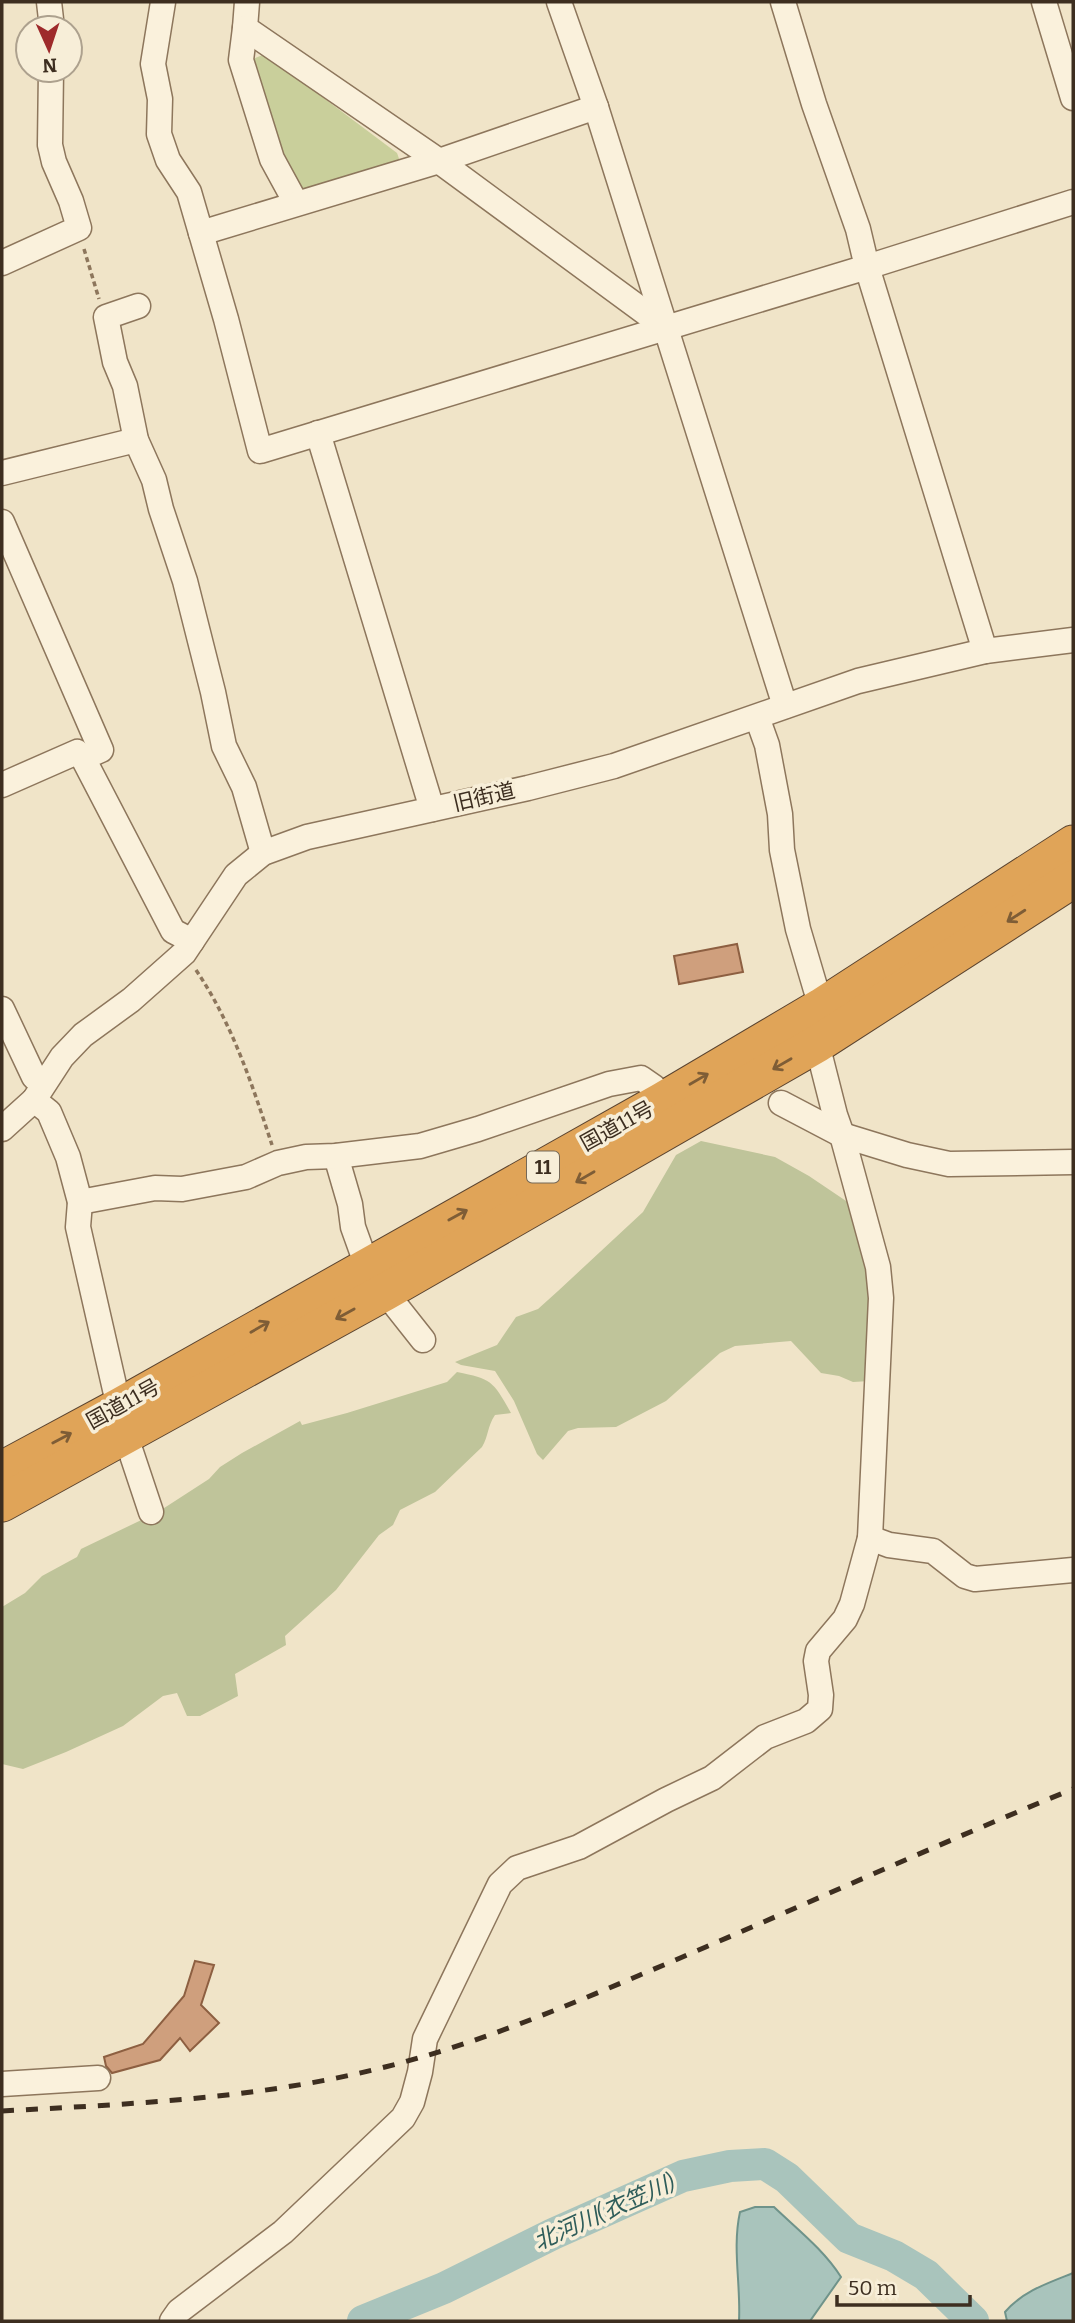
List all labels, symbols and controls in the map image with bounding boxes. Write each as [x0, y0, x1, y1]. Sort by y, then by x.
north arrow [14, 14, 84, 84]
text: N [42, 54, 58, 77]
street label: 旧街道 [450, 777, 518, 817]
one-way arrow [1007, 908, 1026, 923]
one-way arrow [773, 1057, 793, 1071]
one-way arrow [689, 1071, 709, 1085]
street label: 国道11号 [576, 1095, 658, 1157]
road number: 11 [527, 1152, 559, 1182]
one-way arrow [575, 1171, 596, 1184]
one-way arrow [448, 1208, 468, 1222]
one-way arrow [335, 1308, 356, 1321]
one-way arrow [250, 1320, 270, 1334]
street label: 国道11号 [82, 1373, 164, 1435]
one-way arrow [51, 1431, 72, 1444]
water label: 北河川(衣笠川) [529, 2168, 679, 2256]
scale bar [837, 2264, 970, 2308]
text: 50 m [848, 2275, 897, 2301]

